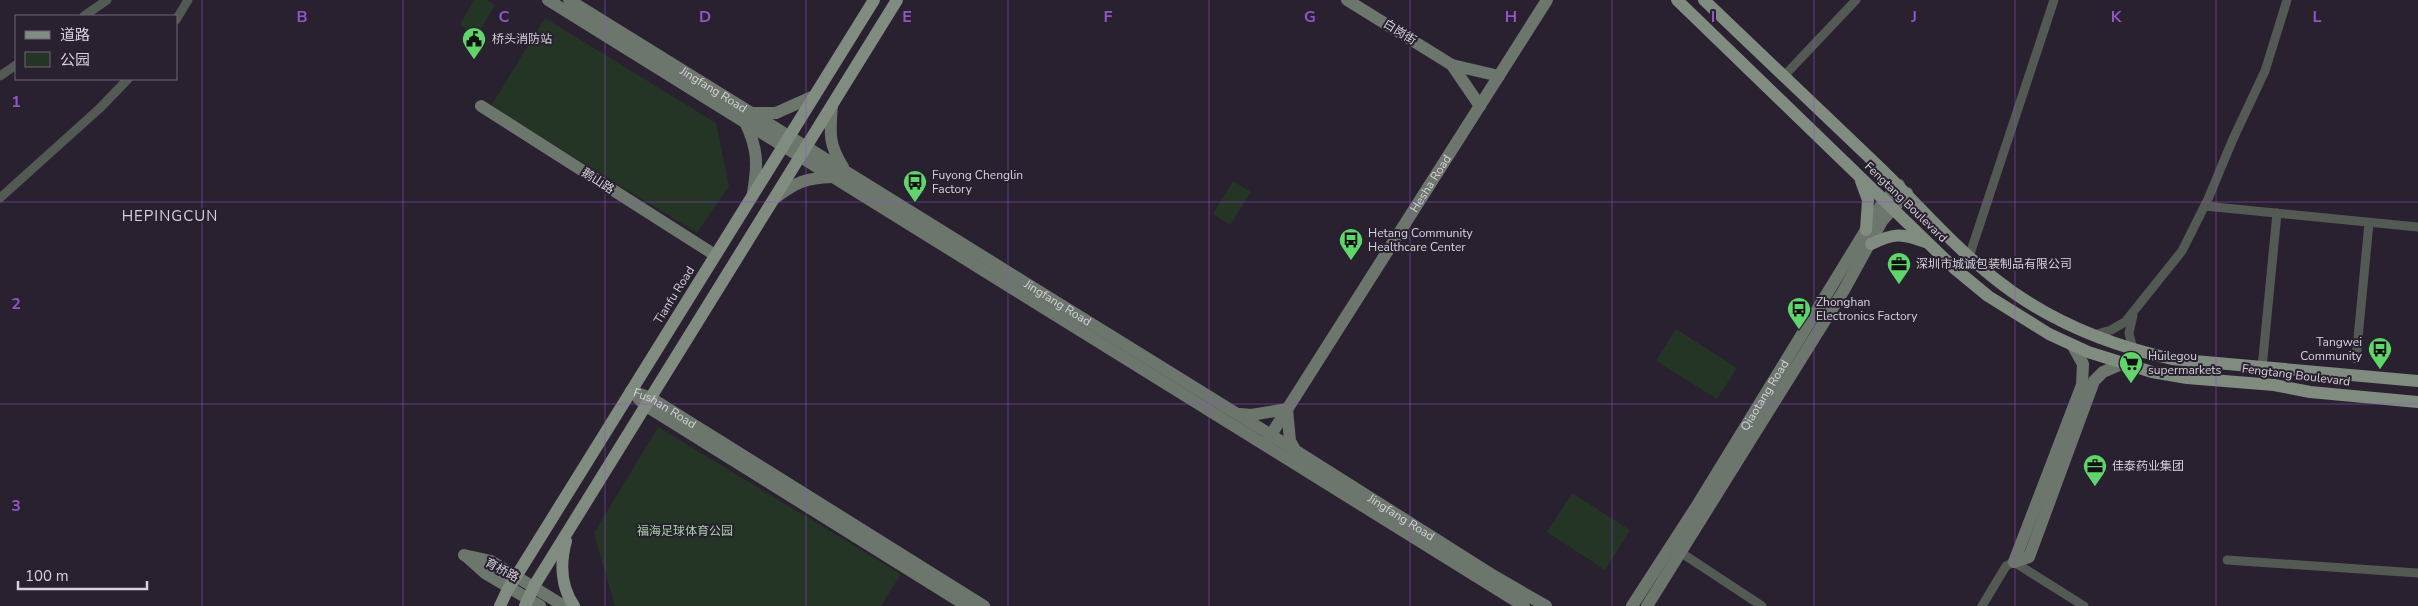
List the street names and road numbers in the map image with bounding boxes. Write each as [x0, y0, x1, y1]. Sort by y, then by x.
street label: 白岗街 [1380, 16, 1420, 48]
street label: Jingfang Road [676, 62, 750, 116]
street label: Hesha Road [1406, 152, 1455, 215]
street label: Fengtang Boulevard [1861, 158, 1951, 246]
street label: 鹅山路 [579, 164, 617, 198]
street label: Tianfu Road [650, 263, 698, 327]
street label: Jingfang Road [1020, 276, 1094, 330]
street label: Qiaotang Road [1737, 357, 1792, 434]
street label: Fengtang Boulevard [2241, 360, 2351, 390]
street label: Fushan Road [631, 384, 699, 432]
street label: Jingfang Road [1364, 490, 1438, 544]
street label: 育桥路 [482, 554, 522, 586]

